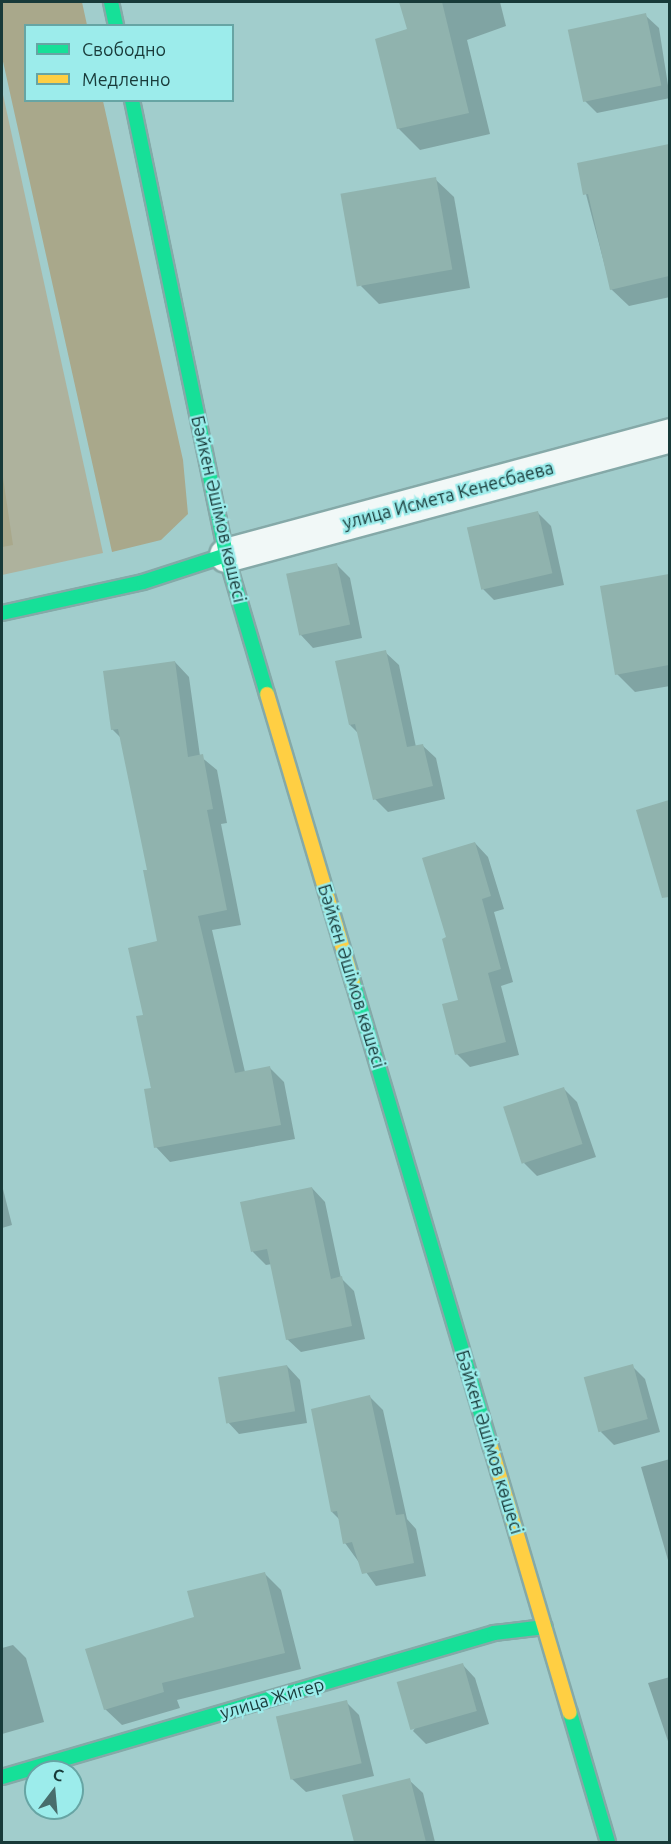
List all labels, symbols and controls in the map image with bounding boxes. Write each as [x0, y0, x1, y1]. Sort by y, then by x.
legend [24, 24, 234, 102]
text: Свободно [82, 39, 166, 59]
text: Медленно [82, 69, 171, 89]
street label: Бәйкен Әшімов көшесі [187, 413, 251, 605]
street label: улица Исмета Кенесбаева [340, 456, 556, 534]
street label: Бәйкен Әшімов көшесі [314, 881, 390, 1071]
street label: Бәйкен Әшімов көшесі [452, 1347, 528, 1537]
street label: улица Жигер [217, 1673, 327, 1723]
north arrow [24, 1760, 84, 1820]
text: С [51, 1765, 66, 1785]

